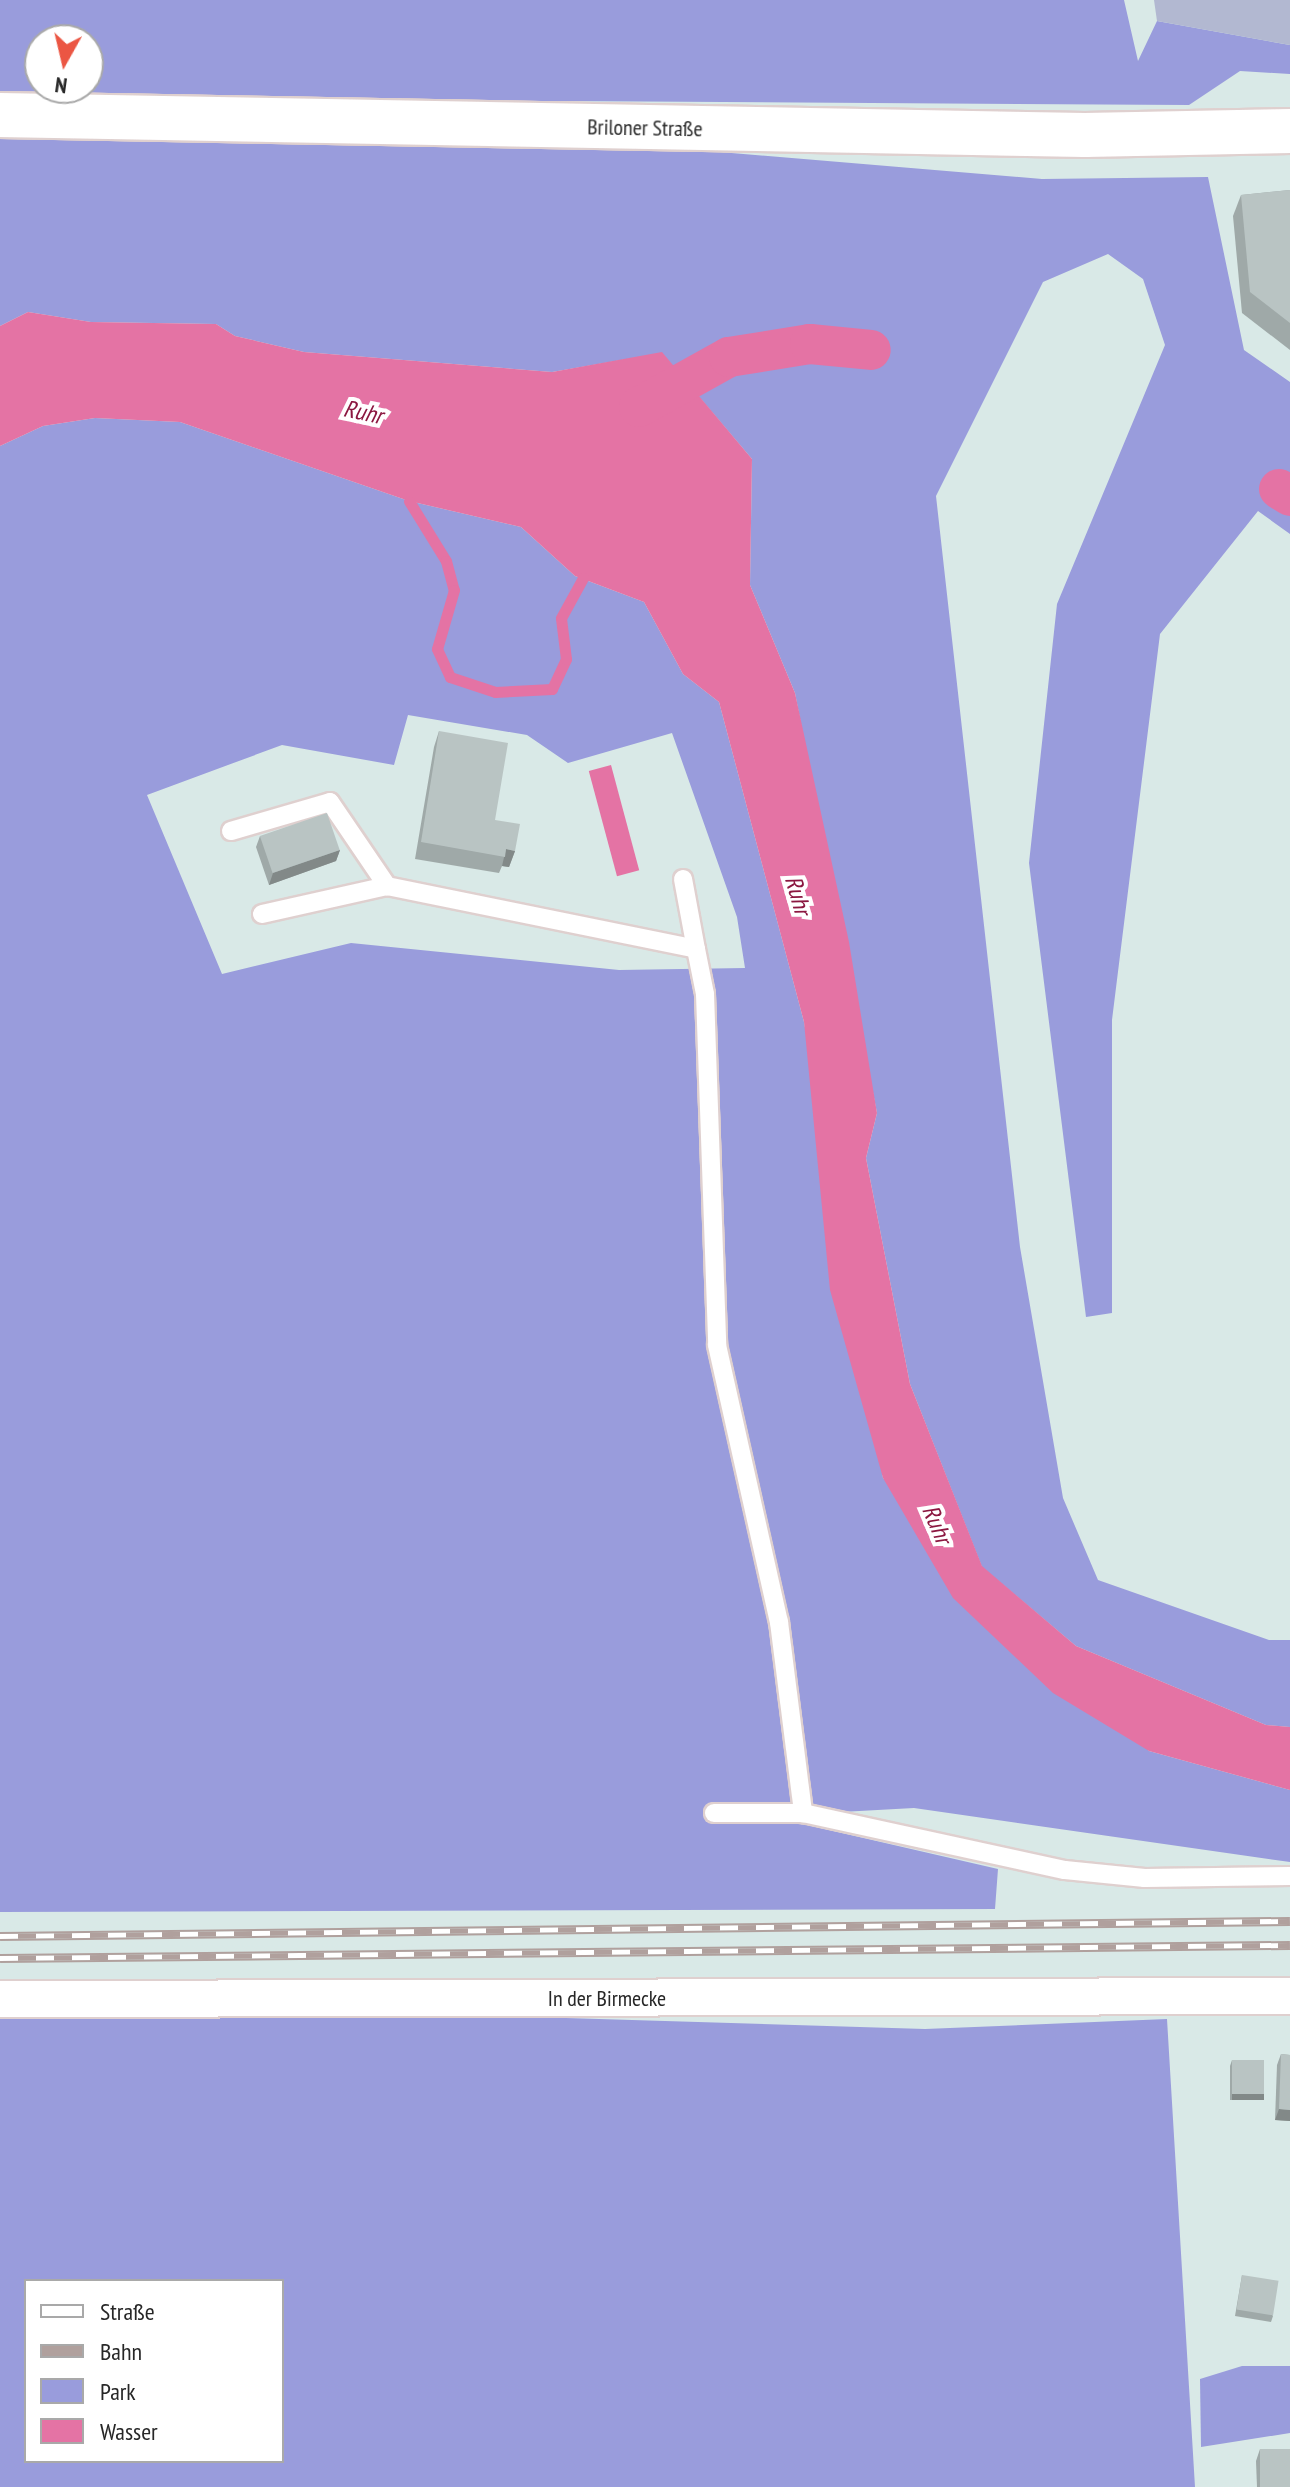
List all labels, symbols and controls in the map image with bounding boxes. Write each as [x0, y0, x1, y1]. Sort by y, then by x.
north arrow [24, 24, 104, 104]
text: N [53, 71, 69, 100]
street label: Briloner Straße [587, 114, 703, 142]
water label: Ruhr [341, 394, 385, 430]
water label: Ruhr [779, 872, 817, 918]
water label: Ruhr [916, 1500, 958, 1548]
street label: In der Birmecke [548, 1986, 666, 2012]
legend [24, 2279, 284, 2463]
text: Straße [100, 2296, 155, 2327]
text: Bahn [100, 2336, 142, 2367]
text: Park [100, 2376, 136, 2407]
text: Wasser [100, 2416, 158, 2447]

